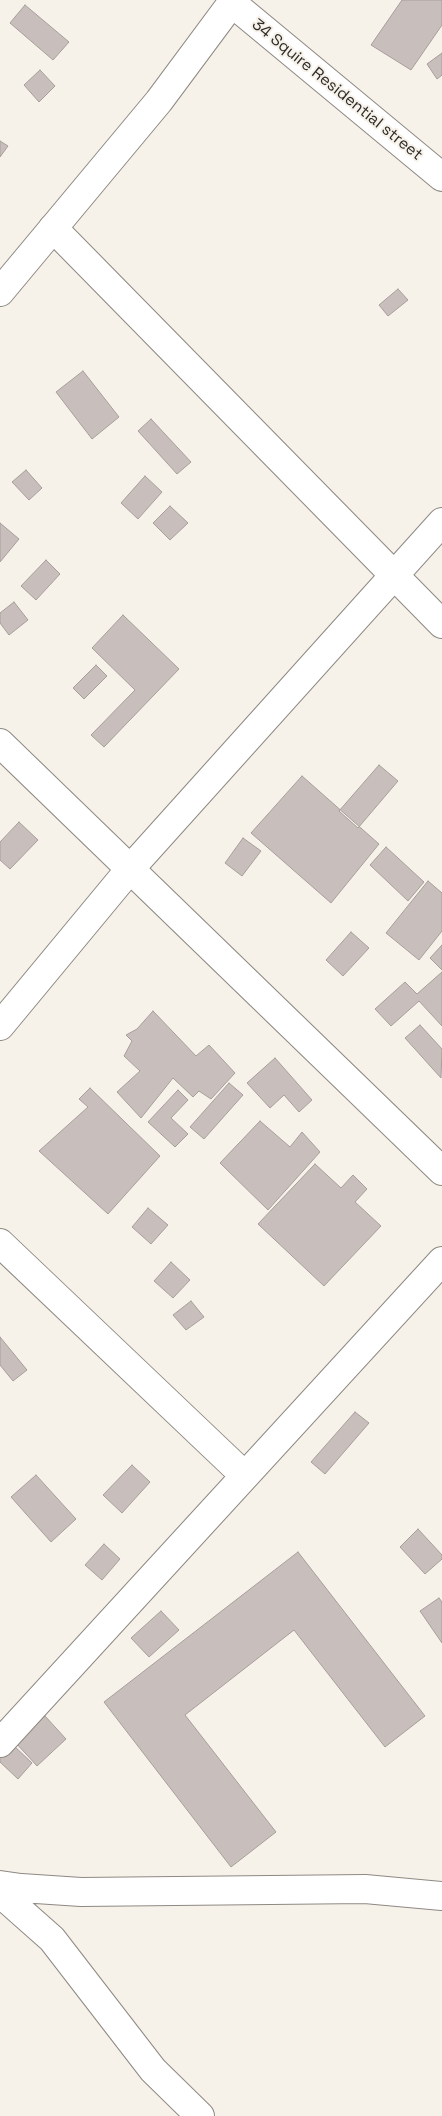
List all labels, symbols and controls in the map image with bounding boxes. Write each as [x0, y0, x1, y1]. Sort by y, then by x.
street label: 34 Squire Residential street [248, 15, 426, 165]

